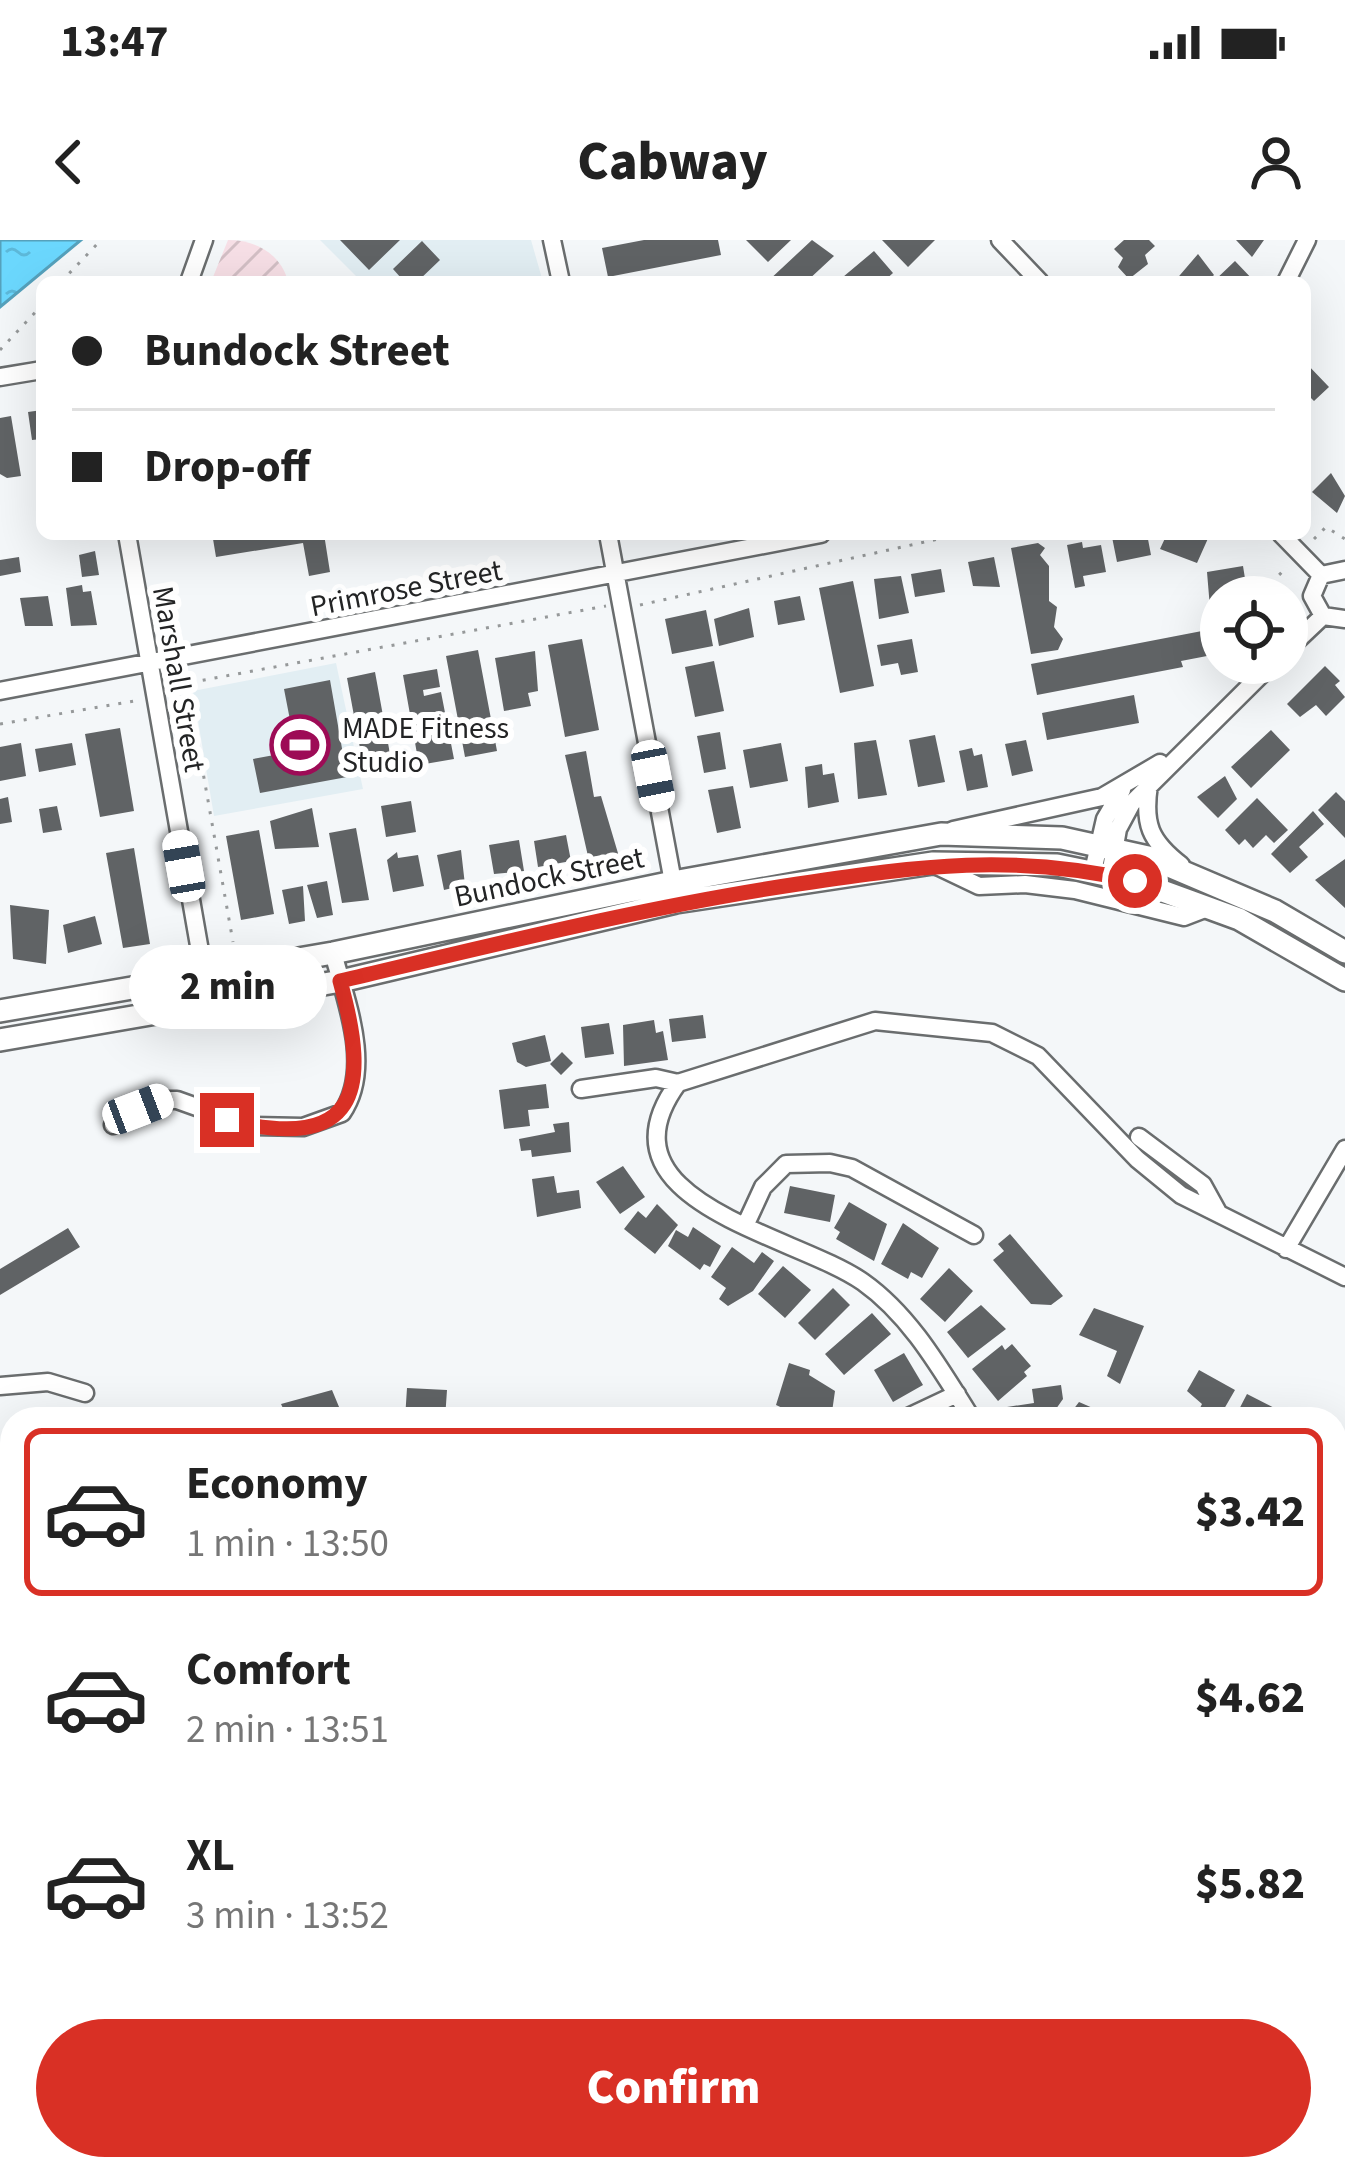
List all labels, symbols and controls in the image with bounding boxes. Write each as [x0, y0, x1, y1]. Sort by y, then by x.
text: 13:47 [60, 10, 169, 74]
text: Cabway [577, 124, 768, 201]
icon: back [36, 129, 102, 195]
icon: person [1243, 129, 1309, 195]
text: Bundock Street [144, 319, 450, 383]
text: Drop-off [144, 435, 310, 499]
street label: Primrose Street [306, 549, 506, 628]
map controls [1200, 576, 1308, 684]
button: locate [1200, 576, 1308, 684]
street label: Marshall Street [141, 583, 216, 775]
place label: MADE Fitness Studio [342, 707, 509, 784]
sports icon: MADE Fitness Studio [269, 714, 331, 776]
car [628, 737, 678, 815]
car [160, 827, 208, 905]
street label: Bundock Street [450, 836, 648, 919]
route start [1108, 854, 1162, 908]
callout: 2 min [128, 946, 326, 1030]
text: 2 min [180, 959, 276, 1015]
car [98, 1079, 178, 1139]
route end [200, 1093, 254, 1147]
text: Economy [186, 1452, 368, 1516]
icon: car [42, 1458, 150, 1566]
text: $3.42 [1195, 1480, 1305, 1544]
text: 1 min · 13:50 [186, 1516, 389, 1572]
text: Comfort [186, 1638, 351, 1702]
icon: car [42, 1644, 150, 1752]
text: $4.62 [1195, 1666, 1305, 1730]
text: 2 min · 13:51 [186, 1702, 389, 1758]
text: XL [186, 1824, 235, 1888]
icon: car [42, 1830, 150, 1938]
text: $5.82 [1195, 1852, 1305, 1916]
text: 3 min · 13:52 [186, 1888, 389, 1944]
button: Confirm [36, 2019, 1311, 2157]

